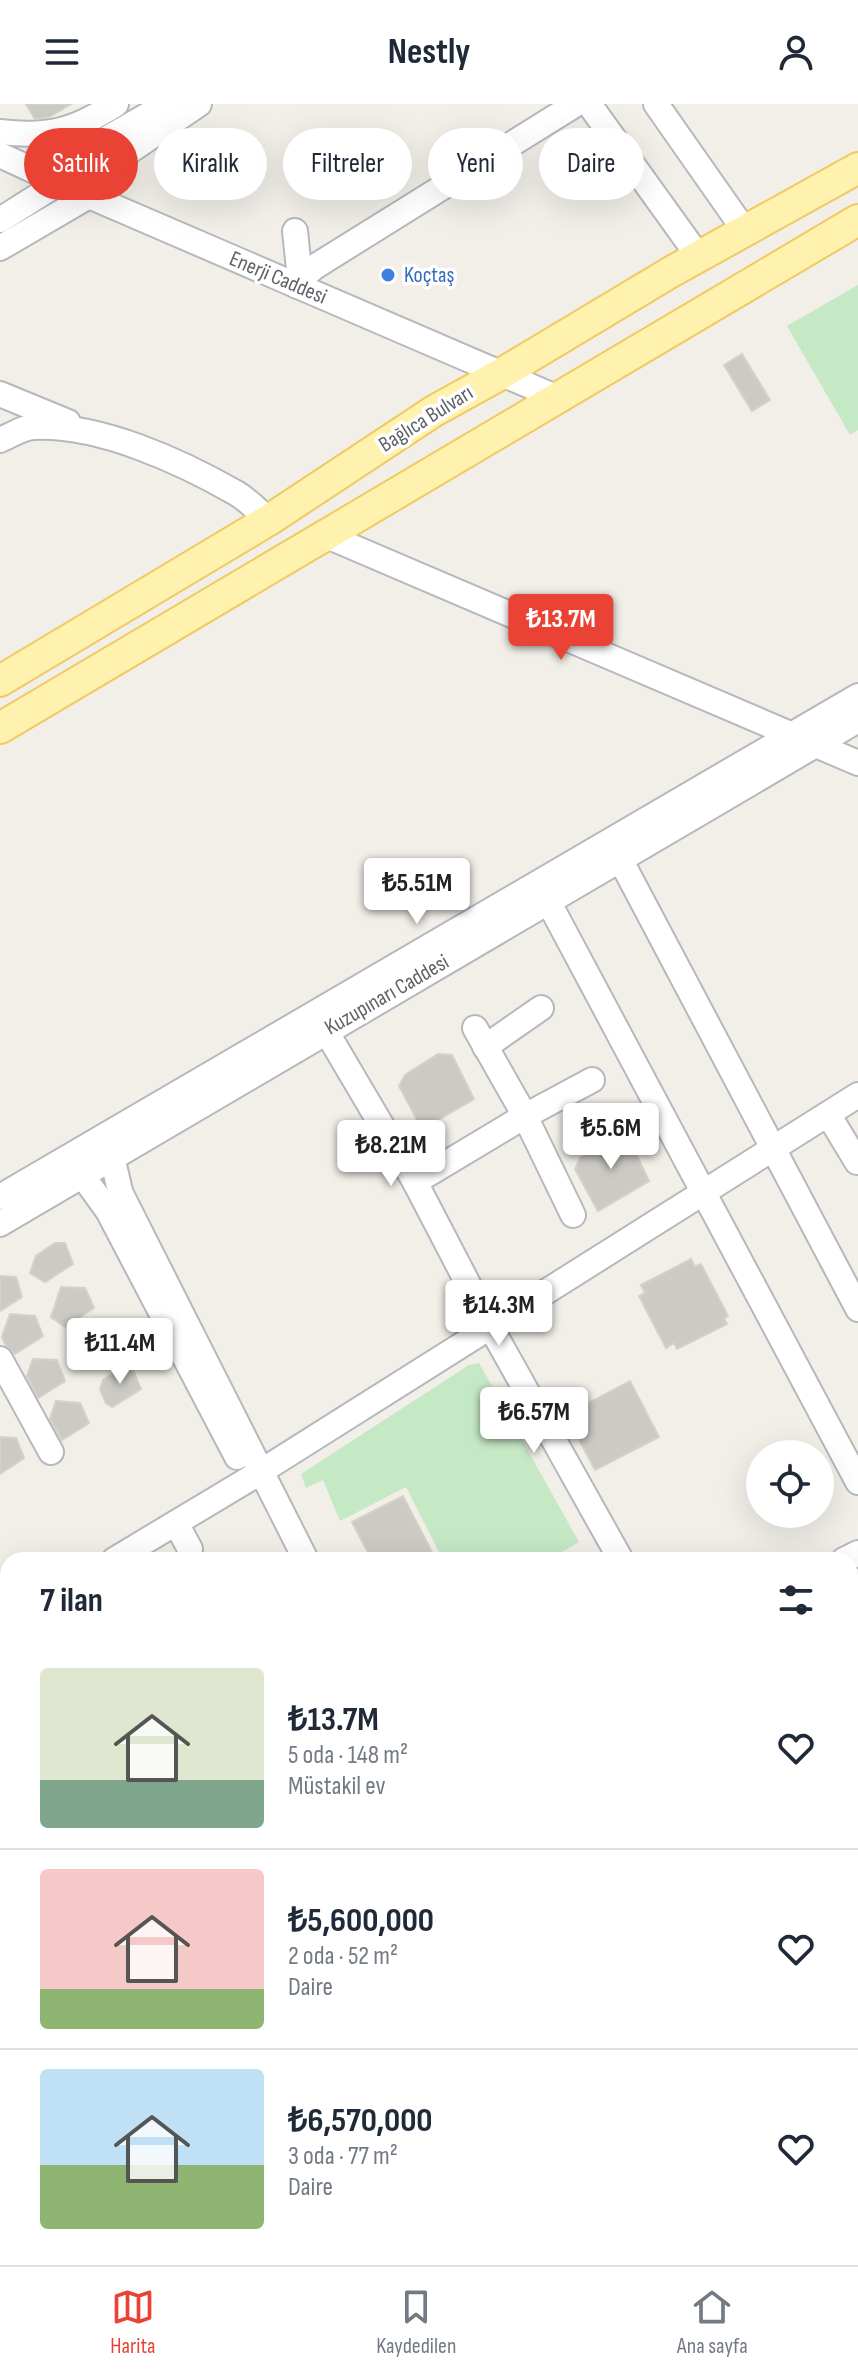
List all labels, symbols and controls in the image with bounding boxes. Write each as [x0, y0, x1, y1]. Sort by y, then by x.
icon: menu [40, 30, 84, 74]
icon: person [774, 30, 818, 74]
text: Nestly [388, 31, 470, 74]
chip: Satılık [24, 128, 138, 200]
chip: Kiralık [154, 128, 267, 200]
chip: Filtreler [283, 128, 412, 200]
chip: Yeni [428, 128, 523, 200]
chip: Daire [539, 128, 644, 200]
street label: Enerji Caddesi [225, 245, 331, 311]
place label: Koçtaş [404, 262, 454, 289]
marker: Koçtaş [379, 266, 397, 284]
street label: Bağlıca Bulvarı [374, 379, 478, 459]
pin: ₺13.7M [496, 594, 626, 662]
text: ₺13.7M [526, 604, 596, 635]
pin: ₺5.51M [352, 858, 482, 926]
text: ₺5.51M [382, 868, 452, 899]
street label: Kuzupınarı Caddesi [320, 949, 454, 1041]
pin: ₺5.6M [555, 1103, 667, 1171]
text: ₺5.6M [581, 1113, 641, 1144]
pin: ₺8.21M [326, 1120, 456, 1188]
text: ₺8.21M [355, 1130, 427, 1161]
pin: ₺14.3M [434, 1280, 564, 1348]
text: ₺14.3M [463, 1290, 535, 1321]
pin: ₺11.4M [55, 1318, 185, 1386]
text: ₺11.4M [85, 1328, 155, 1359]
pin: ₺6.57M [469, 1387, 599, 1455]
text: ₺6.57M [498, 1397, 570, 1428]
map controls [746, 1440, 834, 1528]
button: locate [746, 1440, 834, 1528]
icon: filters [774, 1578, 818, 1622]
text: 7 ilan [40, 1580, 103, 1621]
text: ₺13.7M [288, 1699, 379, 1740]
icon: home [104, 1700, 200, 1796]
icon: heart [774, 1726, 818, 1770]
text: 5 oda · 148 m² [288, 1740, 408, 1771]
text: Müstakil ev [288, 1771, 386, 1802]
text: ₺5,600,000 [288, 1900, 434, 1941]
icon: home [104, 1901, 200, 1997]
icon: heart [774, 1927, 818, 1971]
text: 2 oda · 52 m² [288, 1941, 398, 1972]
text: Daire [288, 1972, 333, 2003]
text: ₺6,570,000 [288, 2100, 433, 2141]
icon: home [104, 2101, 200, 2197]
icon: heart [774, 2127, 818, 2171]
text: 3 oda · 77 m² [288, 2141, 398, 2172]
text: Daire [288, 2172, 333, 2203]
tab: Harita [110, 2285, 155, 2360]
tab: Kaydedilen [376, 2285, 456, 2360]
tab: Ana sayfa [677, 2285, 748, 2360]

